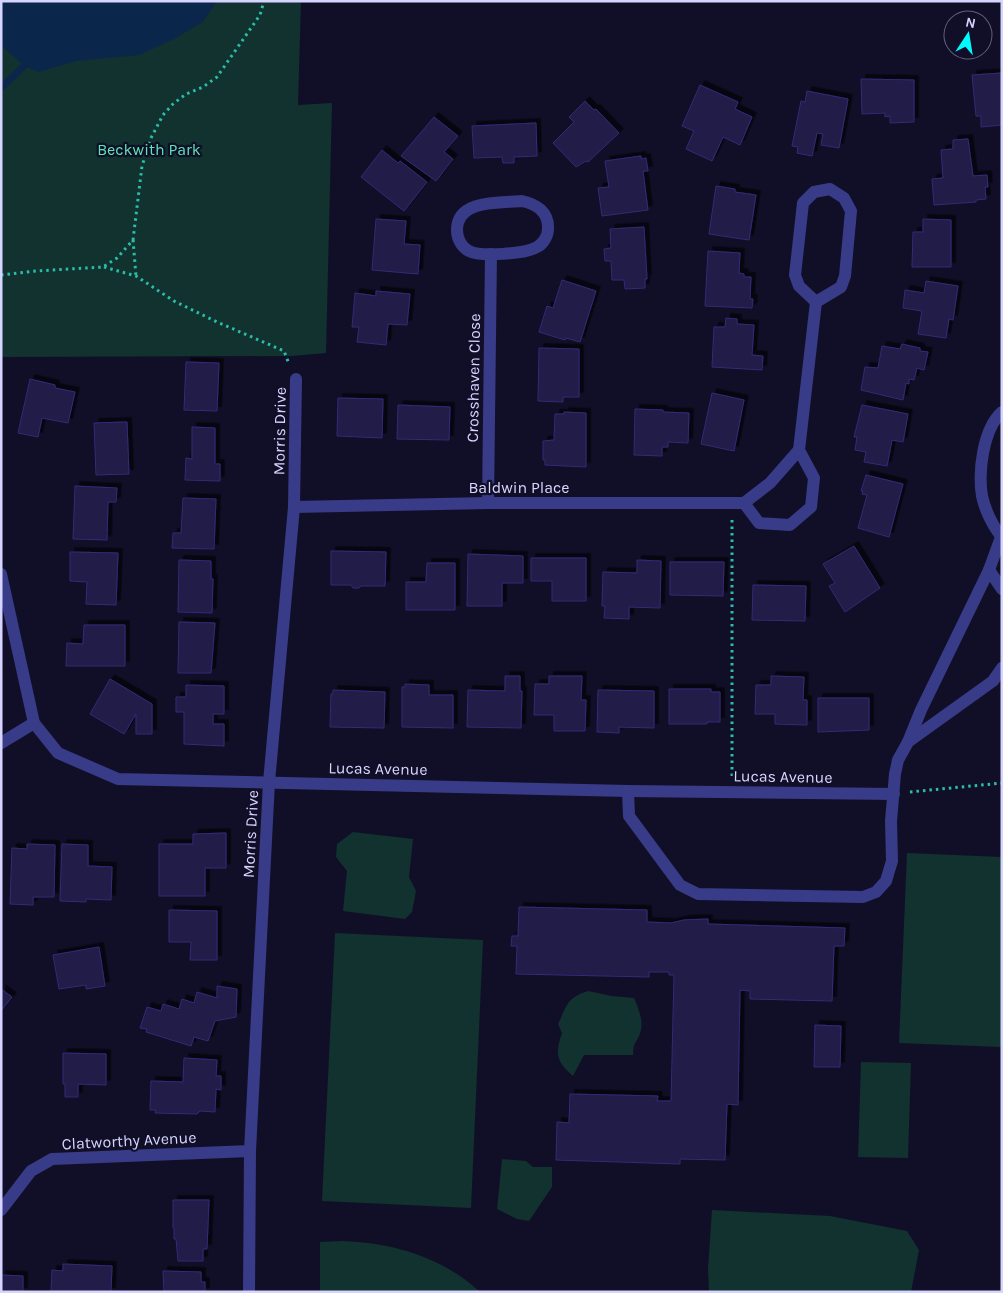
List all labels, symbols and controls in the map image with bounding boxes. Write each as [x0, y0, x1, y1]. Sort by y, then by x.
north arrow [943, 10, 993, 60]
text: N [964, 13, 977, 32]
park label: Beckwith Park [97, 140, 201, 159]
street label: Crosshaven Close [463, 313, 484, 443]
street label: Morris Drive [269, 387, 290, 475]
street label: Baldwin Place [468, 478, 570, 497]
street label: Lucas Avenue [328, 758, 428, 779]
street label: Lucas Avenue [733, 766, 833, 787]
street label: Morris Drive [239, 789, 262, 879]
street label: Clatworthy Avenue [61, 1127, 197, 1154]

